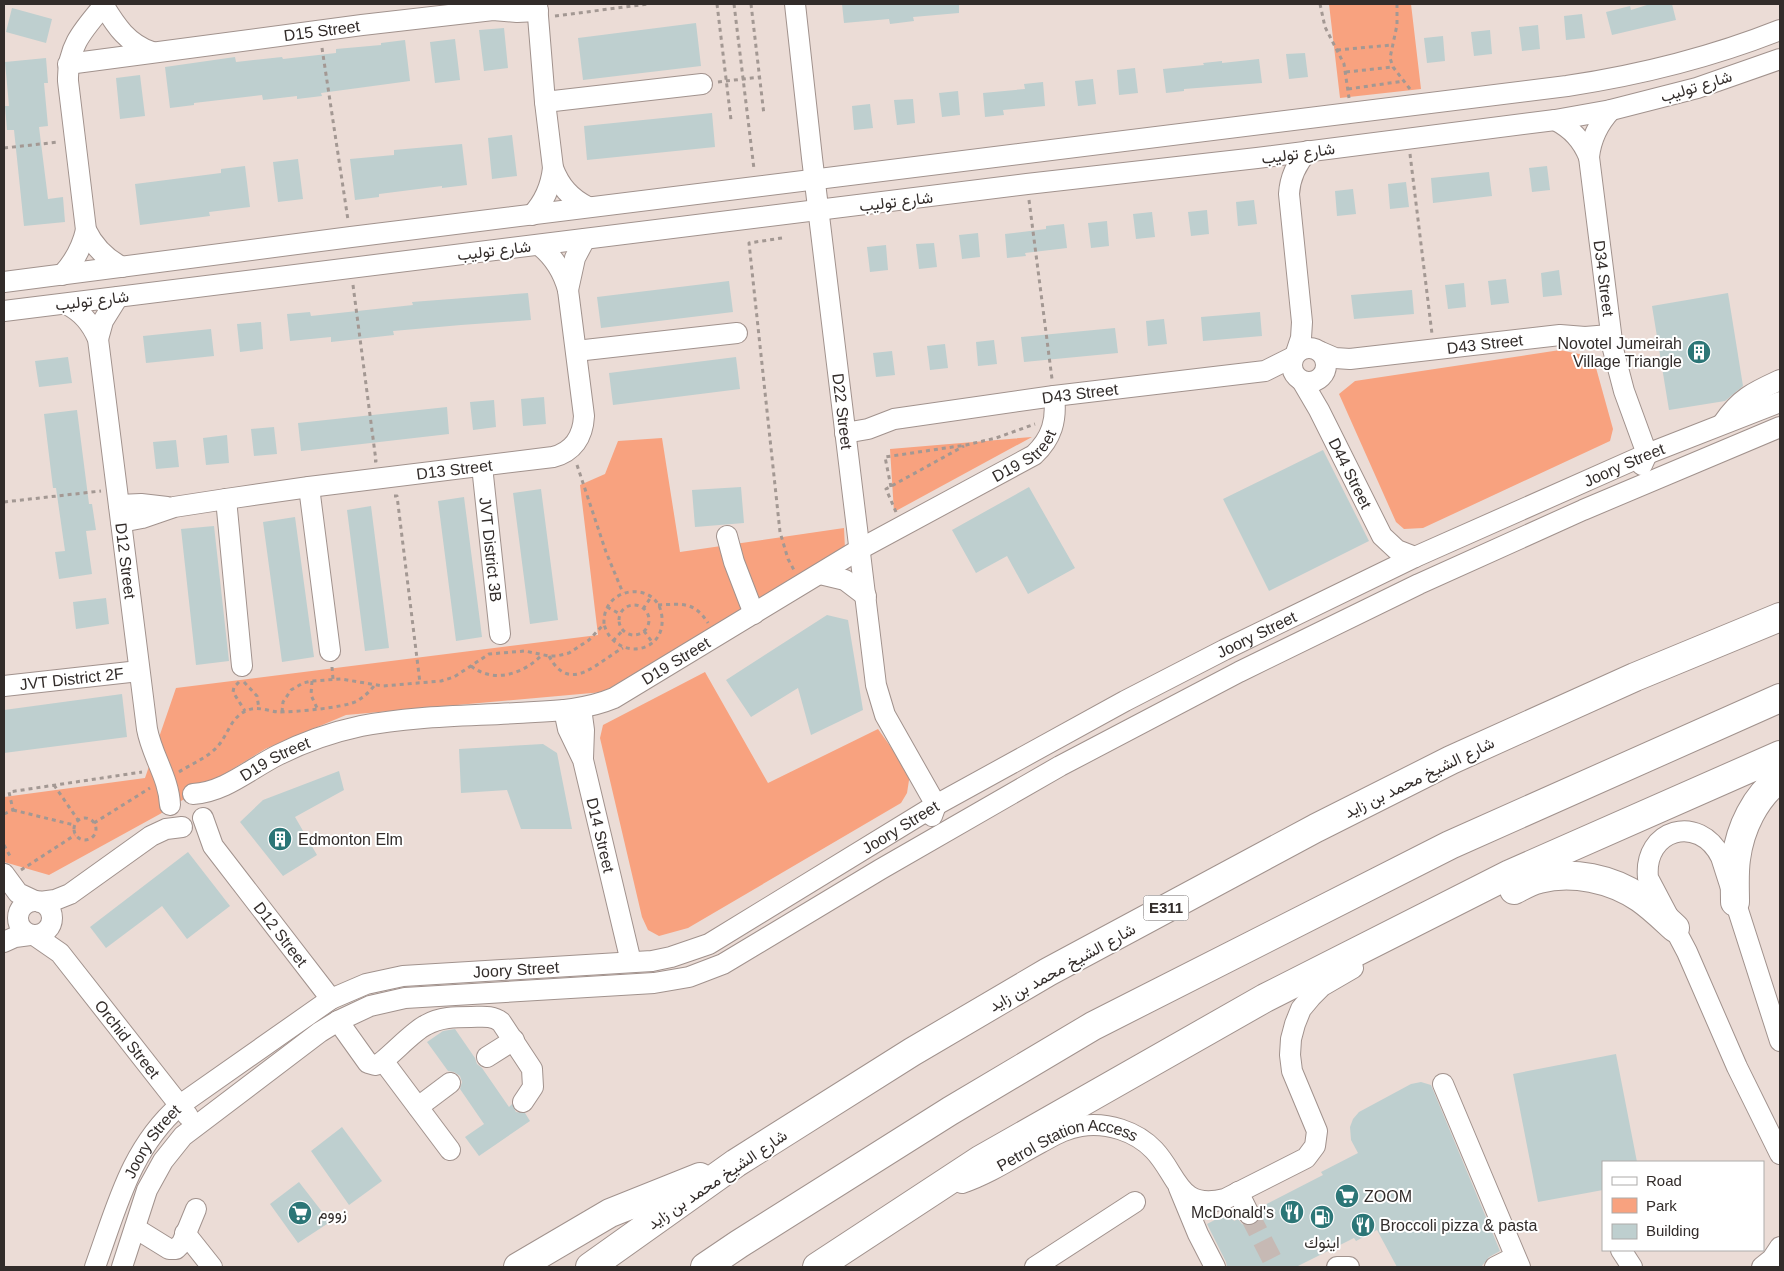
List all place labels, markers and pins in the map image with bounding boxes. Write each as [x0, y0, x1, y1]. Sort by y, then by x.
place label: Novotel Jumeirah Village Triangle [1558, 335, 1682, 370]
building icon: Novotel Jumeirah Village Triangle [1686, 339, 1712, 365]
building icon: Edmonton Elm [267, 826, 293, 852]
place label: Edmonton Elm [298, 831, 403, 848]
supermarket icon: ZOOM [1334, 1183, 1360, 1209]
place label: ZOOM [1364, 1188, 1412, 1205]
restaurant icon: McDonald's [1279, 1199, 1305, 1225]
supermarket icon: زووم [287, 1200, 313, 1226]
place label: McDonald's [1191, 1204, 1274, 1221]
fuel station icon: اينوك [1309, 1204, 1335, 1230]
place label: زووم [318, 1205, 347, 1224]
restaurant icon: Broccoli pizza & pasta [1350, 1212, 1376, 1238]
place label: Broccoli pizza & pasta [1380, 1217, 1538, 1234]
place label: اينوك [1304, 1234, 1340, 1253]

